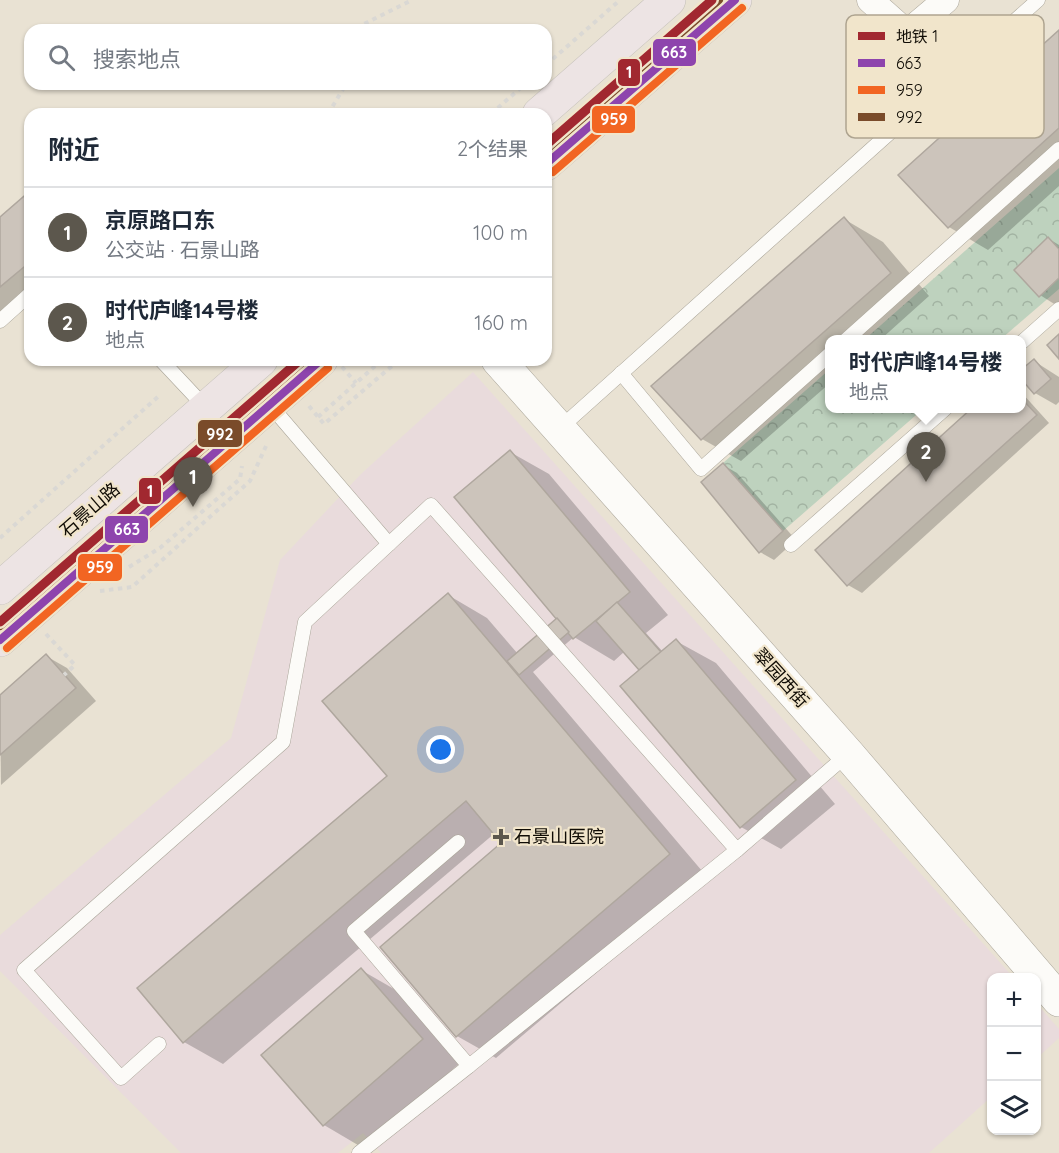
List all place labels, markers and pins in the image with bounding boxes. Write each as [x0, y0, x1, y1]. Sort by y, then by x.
pin: 2 [906, 432, 946, 482]
pin: 1 [174, 458, 212, 507]
place label: 石景山医院 [514, 825, 604, 848]
marker: 石景山医院 [492, 828, 510, 846]

